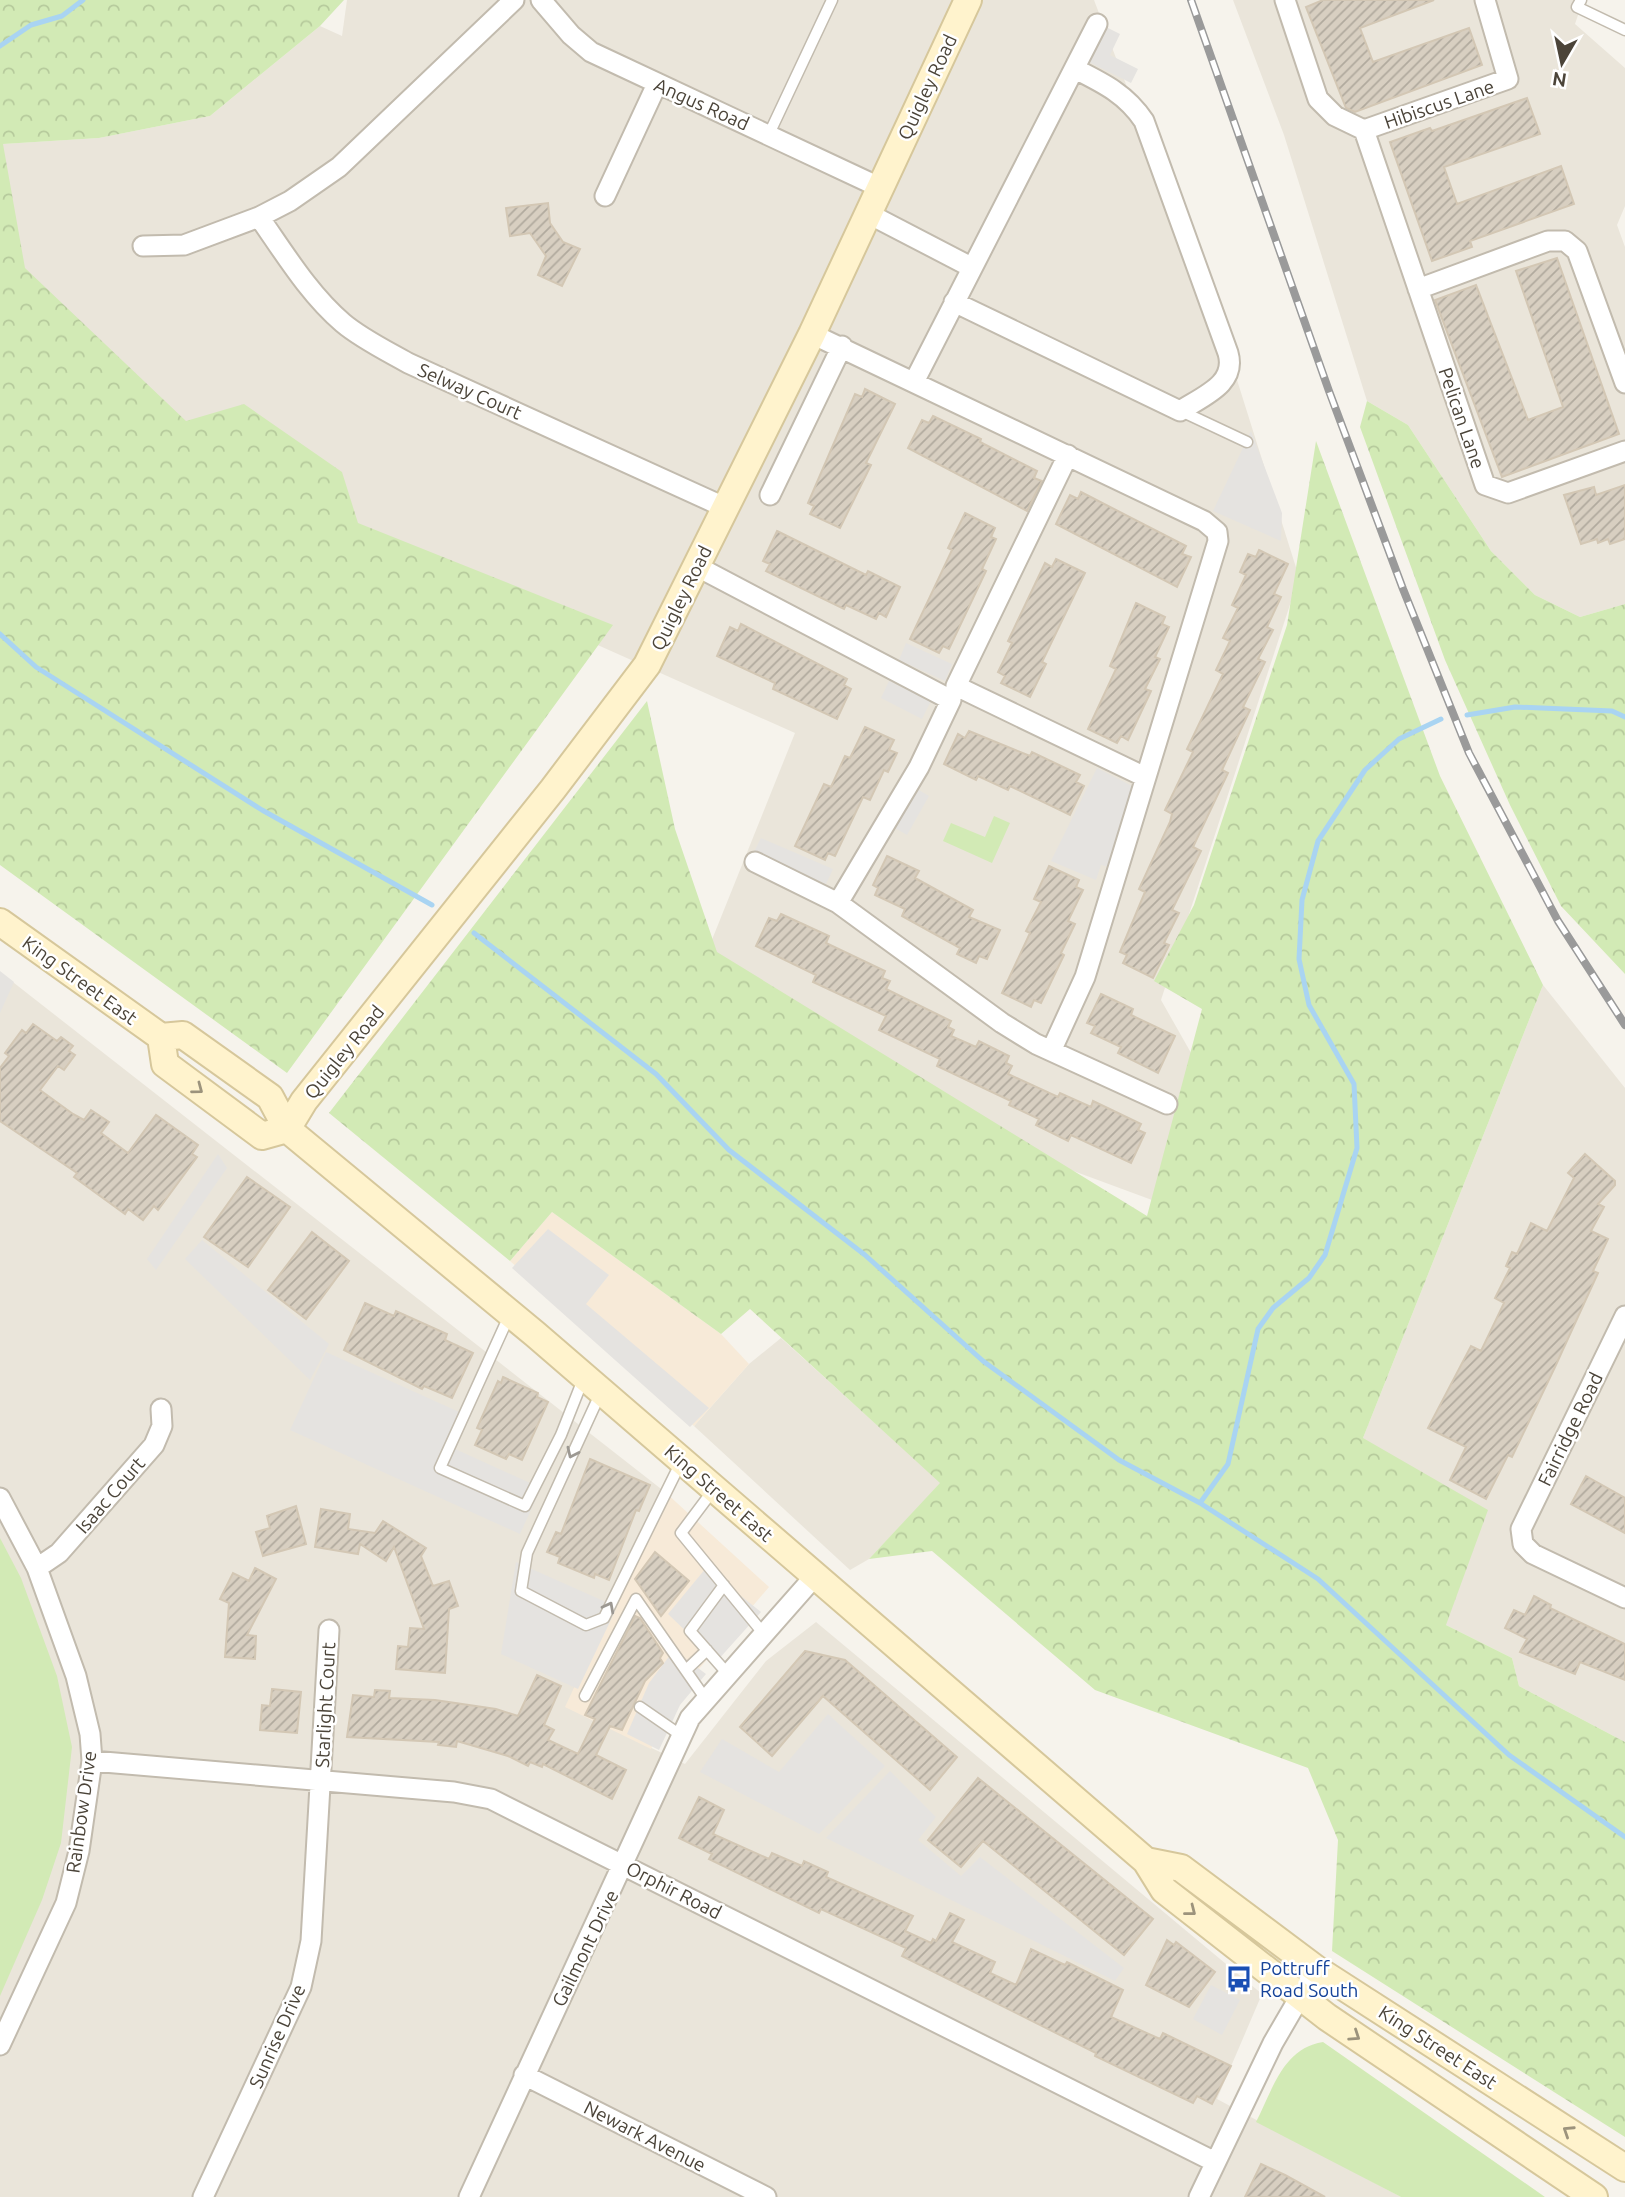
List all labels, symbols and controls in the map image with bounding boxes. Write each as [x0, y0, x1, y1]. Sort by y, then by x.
north arrow [1527, 28, 1597, 98]
street label: Quigley Road [893, 31, 961, 143]
text: N [1551, 68, 1568, 92]
street label: Angus Road [651, 73, 753, 135]
street label: Hibiscus Lane [1381, 75, 1497, 133]
street label: Selway Court [415, 358, 526, 424]
street label: Pelican Lane [1434, 364, 1490, 472]
street label: Quigley Road [646, 542, 716, 654]
street label: King Street East [18, 931, 142, 1029]
street label: Quigley Road [300, 1001, 388, 1103]
one-way arrow [190, 1080, 203, 1093]
street label: Fairridge Road [1533, 1369, 1607, 1489]
street label: King Street East [660, 1440, 778, 1546]
one-way arrow [566, 1446, 580, 1458]
street label: Isaac Court [71, 1452, 150, 1538]
one-way arrow [601, 1602, 614, 1614]
street label: Starlight Court [311, 1641, 339, 1768]
street label: Rainbow Drive [62, 1749, 100, 1875]
street label: Orphir Road [623, 1857, 725, 1923]
street label: Gailmont Drive [547, 1886, 623, 2010]
one-way arrow [1183, 1903, 1196, 1916]
place label: Pottruff Road South [1260, 1957, 1358, 2001]
bus stop icon: Pottruff Road South [1224, 1964, 1254, 1994]
street label: Sunrise Drive [244, 1981, 310, 2091]
street label: King Street East [1375, 2001, 1502, 2094]
one-way arrow [1347, 2028, 1360, 2040]
street label: Newark Avenue [580, 2096, 710, 2176]
one-way arrow [1562, 2126, 1575, 2139]

